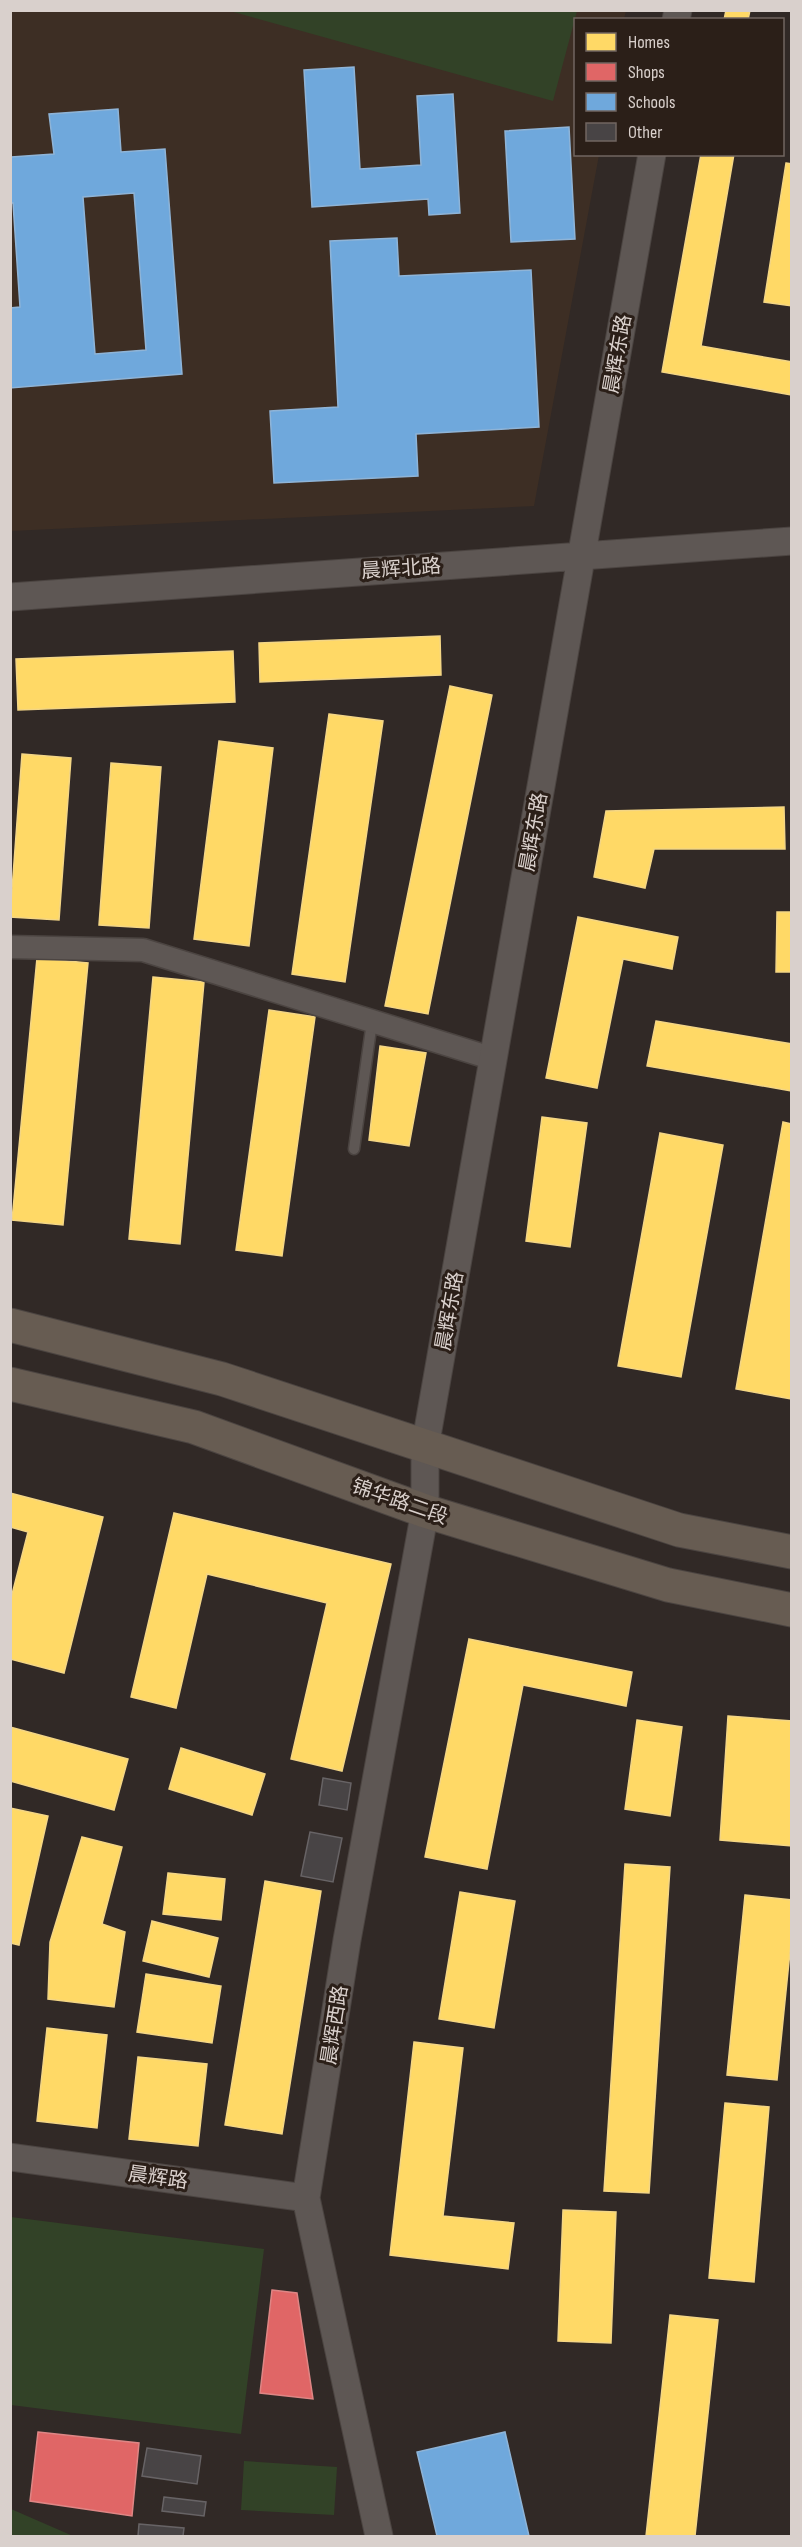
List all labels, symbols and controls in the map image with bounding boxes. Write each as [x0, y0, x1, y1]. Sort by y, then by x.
legend [574, 18, 784, 156]
text: Homes [628, 32, 670, 53]
text: Shops [628, 62, 665, 83]
text: Schools [628, 92, 675, 113]
text: Other [628, 122, 662, 143]
street label: 晨辉东路 [599, 313, 637, 396]
street label: 晨辉北路 [360, 554, 442, 584]
street label: 晨辉东路 [515, 791, 553, 874]
street label: 晨辉东路 [431, 1270, 469, 1353]
street label: 锦华路二段 [348, 1474, 451, 1530]
street label: 晨辉西路 [317, 1984, 353, 2067]
street label: 晨辉路 [126, 2162, 189, 2194]

